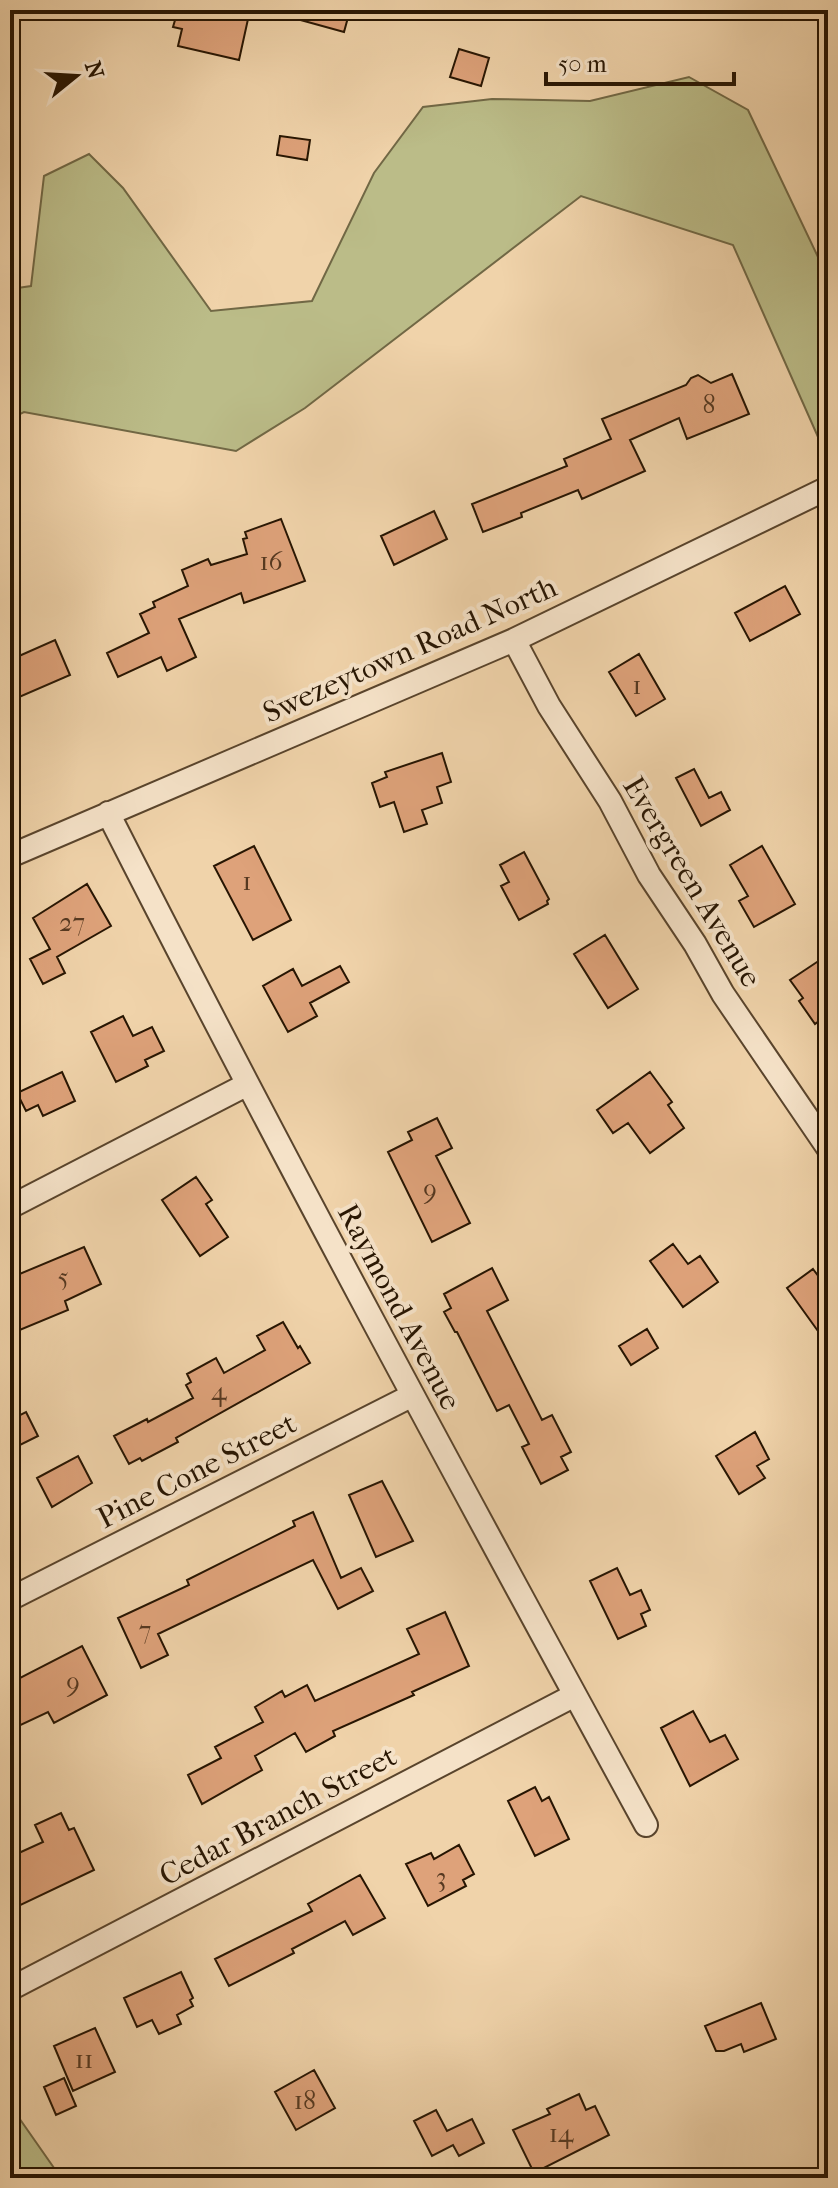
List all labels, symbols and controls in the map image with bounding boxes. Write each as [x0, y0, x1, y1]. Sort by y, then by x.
north arrow [36, 36, 116, 116]
scale bar [546, 36, 734, 86]
text: 50 m [558, 50, 607, 78]
text: N [79, 58, 109, 82]
house number: 8 [702, 389, 716, 420]
house number: 16 [259, 546, 284, 577]
street label: Swezeytown Road North [258, 569, 562, 731]
house number: 1 [632, 670, 642, 701]
street label: Evergreen Avenue [615, 771, 769, 994]
house number: 1 [242, 866, 252, 897]
house number: 27 [59, 907, 85, 938]
house number: 9 [423, 1174, 437, 1205]
street label: Raymond Avenue [330, 1198, 468, 1416]
house number: 5 [57, 1262, 69, 1293]
house number: 4 [211, 1376, 227, 1407]
street label: Pine Cone Street [92, 1406, 303, 1536]
house number: 7 [139, 1615, 151, 1646]
house number: 9 [66, 1667, 80, 1698]
street label: Cedar Branch Street [153, 1739, 403, 1893]
house number: 3 [436, 1862, 446, 1893]
house number: 11 [75, 2044, 93, 2075]
house number: 18 [294, 2085, 316, 2116]
house number: 14 [549, 2118, 574, 2149]

